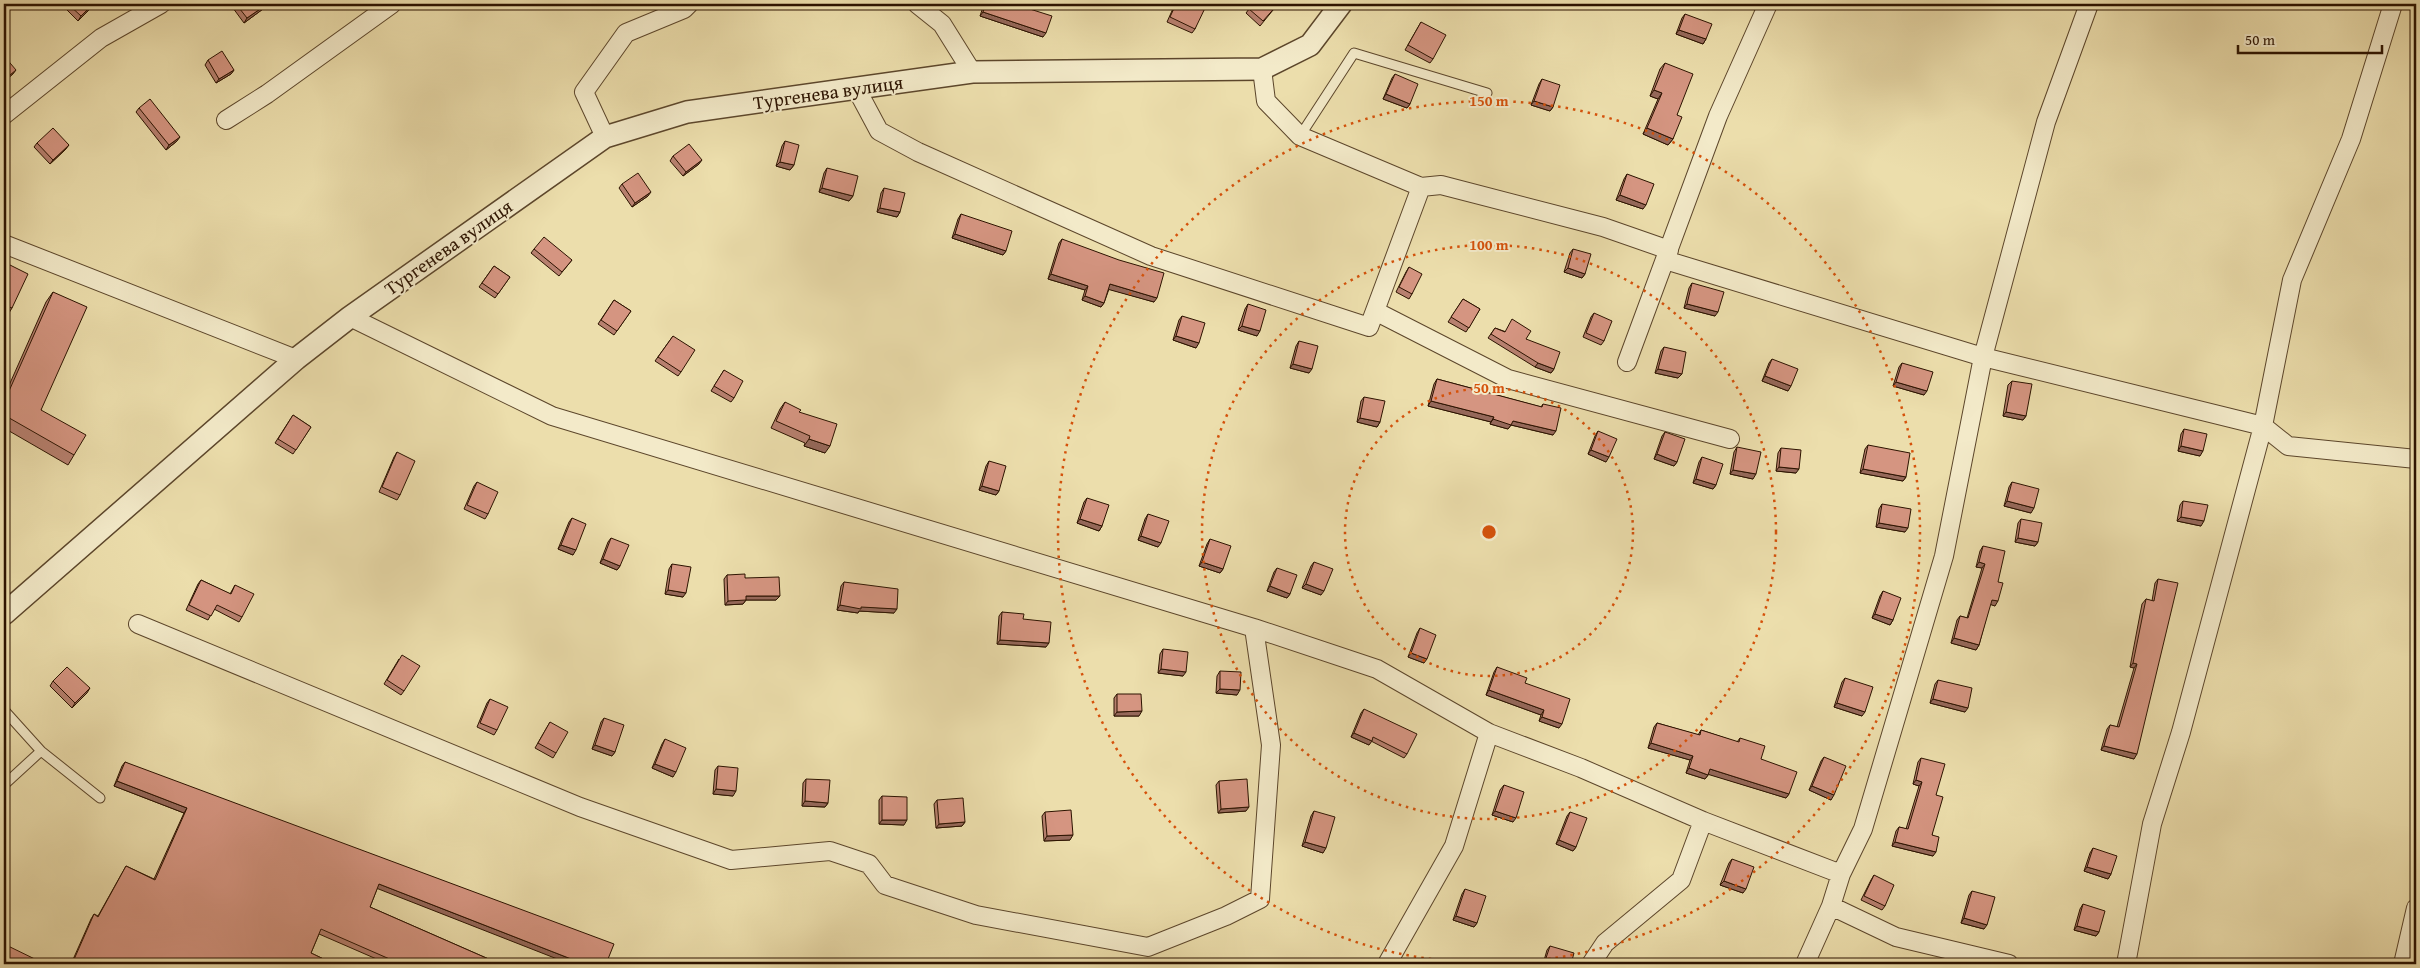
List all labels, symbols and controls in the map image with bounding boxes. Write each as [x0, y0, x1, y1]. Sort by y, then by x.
scale bar [2238, 22, 2381, 54]
text: 50 m [2245, 29, 2276, 50]
street label: Тургенева вулиця [751, 68, 905, 116]
text: 150 m [1469, 90, 1509, 111]
street label: Тургенева вулиця [378, 192, 518, 302]
text: 100 m [1469, 234, 1509, 255]
text: 50 m [1473, 377, 1505, 398]
centre of rings [1480, 523, 1498, 541]

